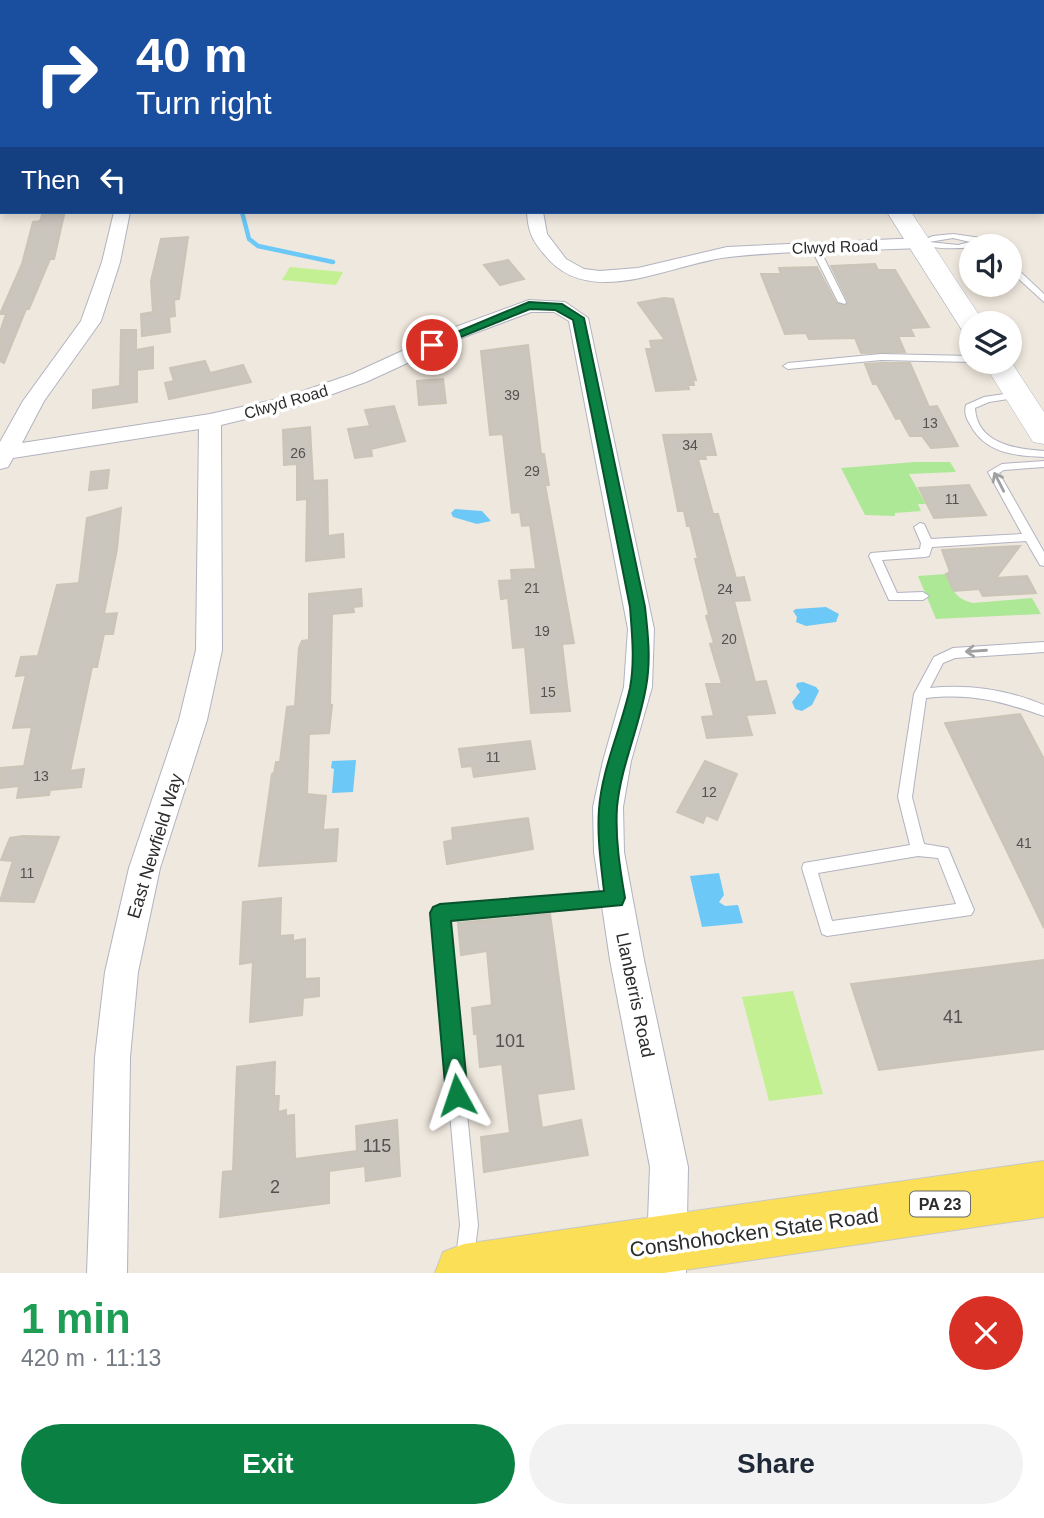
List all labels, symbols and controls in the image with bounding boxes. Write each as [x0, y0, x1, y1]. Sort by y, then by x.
icon: right [21, 28, 112, 119]
text: 40 m [136, 28, 248, 82]
text: Turn right [136, 85, 272, 121]
icon: left [94, 161, 132, 199]
text: Then [21, 165, 80, 195]
map controls [959, 234, 1022, 374]
button: sound [959, 234, 1022, 297]
street label: Clwyd Road [792, 237, 878, 257]
button: layers [959, 311, 1022, 374]
pin [402, 315, 462, 375]
icon: arrive [413, 326, 451, 364]
street label: Clwyd Road [242, 382, 330, 422]
house number: 39 [504, 387, 520, 403]
house number: 13 [922, 415, 938, 431]
house number: 34 [682, 437, 698, 453]
house number: 26 [290, 445, 306, 461]
house number: 29 [524, 463, 540, 479]
one-way arrow [992, 472, 1006, 492]
house number: 11 [945, 491, 959, 507]
house number: 21 [524, 580, 540, 596]
house number: 24 [717, 581, 733, 597]
house number: 19 [534, 623, 550, 639]
house number: 20 [721, 631, 737, 647]
one-way arrow [965, 645, 988, 658]
house number: 15 [540, 684, 556, 700]
house number: 11 [486, 749, 500, 765]
house number: 13 [33, 768, 49, 784]
street label: East Newfield Way [123, 771, 187, 921]
house number: 12 [701, 784, 717, 800]
house number: 41 [1016, 835, 1032, 851]
house number: 11 [20, 865, 34, 881]
street label: Llanberris Road [612, 931, 658, 1059]
house number: 41 [943, 1007, 963, 1027]
house number: 101 [495, 1031, 525, 1051]
position arrow [420, 1058, 494, 1132]
house number: 115 [363, 1136, 391, 1156]
house number: 2 [270, 1177, 280, 1197]
road number: PA 23 [910, 1192, 970, 1216]
street label: Conshohocken State Road [628, 1203, 880, 1261]
text: 1 min [21, 1295, 131, 1342]
button: close [949, 1296, 1023, 1370]
text: 420 m · 11:13 [21, 1345, 161, 1371]
button: Exit [21, 1424, 515, 1504]
button: Share [529, 1424, 1023, 1504]

